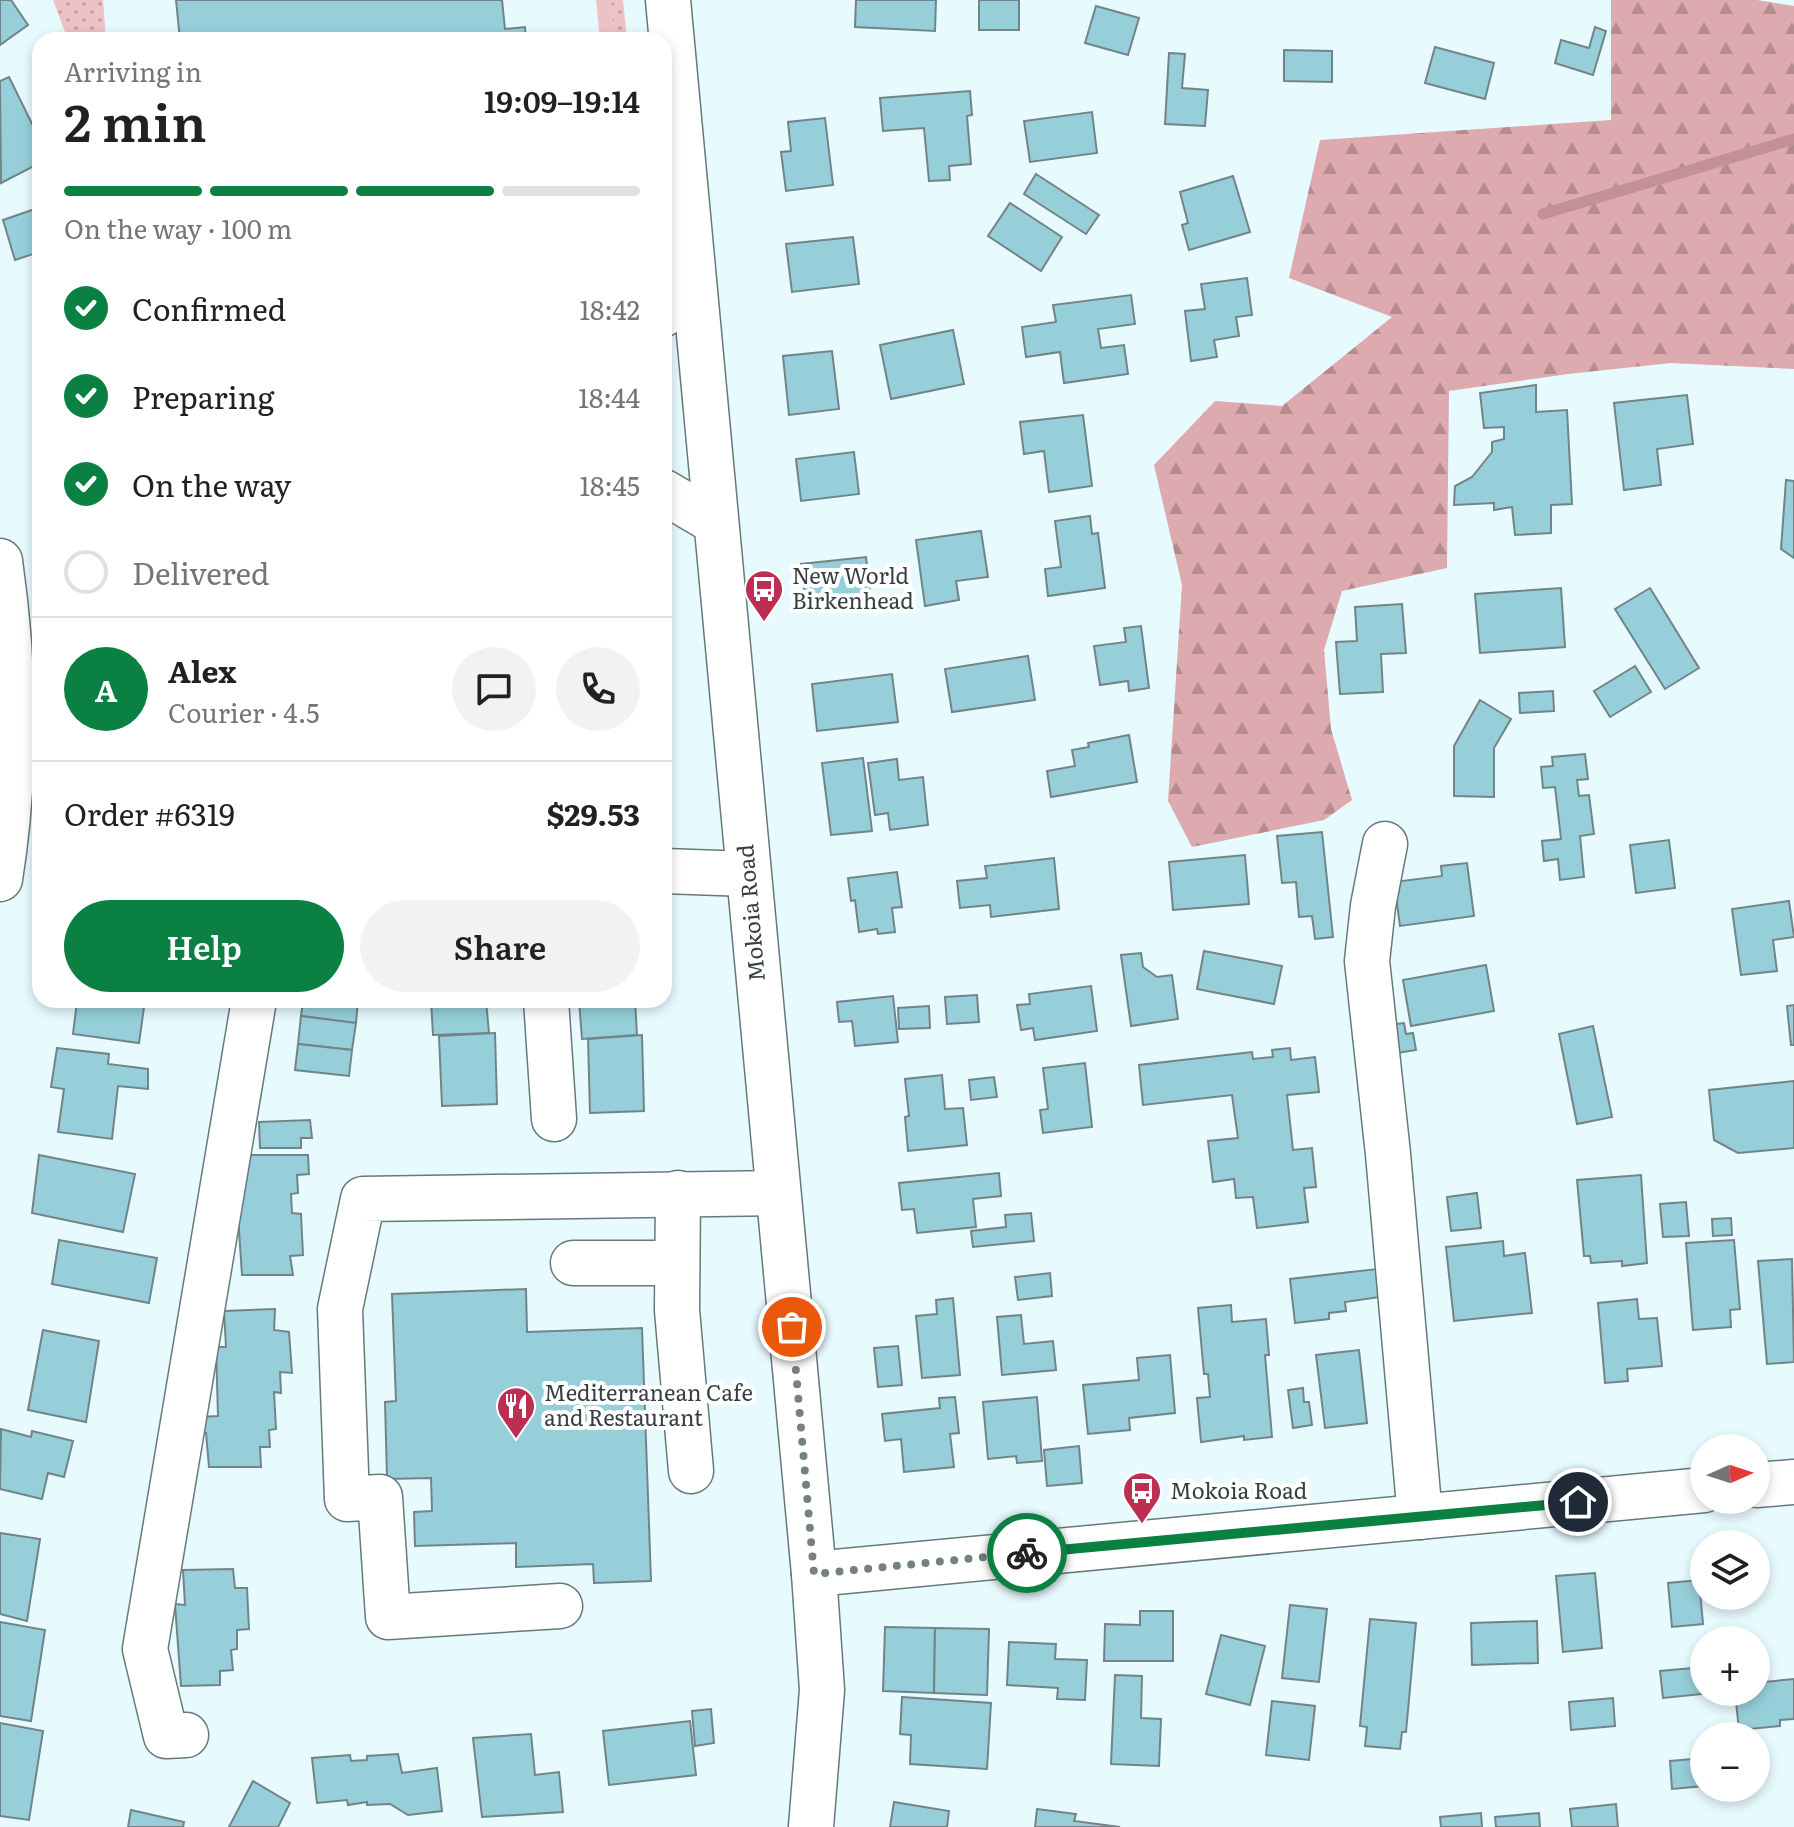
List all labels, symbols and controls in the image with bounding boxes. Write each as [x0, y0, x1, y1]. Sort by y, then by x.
text: Arriving in [64, 51, 202, 90]
text: 19:09–19:14 [484, 78, 640, 122]
text: 2 min [64, 81, 207, 158]
text: On the way · 100 m [64, 208, 292, 247]
icon: check [64, 286, 108, 330]
text: Confirmed [132, 286, 286, 330]
text: 18:42 [579, 289, 640, 328]
icon: check [64, 374, 108, 418]
text: Preparing [132, 374, 274, 418]
text: 18:44 [578, 377, 640, 416]
icon: check [64, 462, 108, 506]
text: On the way [132, 462, 291, 506]
text: 18:45 [579, 465, 640, 504]
text: Delivered [132, 550, 269, 594]
place label: New World Birkenhead [792, 558, 914, 616]
bus stop icon: New World Birkenhead [743, 568, 785, 623]
button: chat [452, 647, 536, 731]
button: phone [556, 647, 640, 731]
text: Alex [168, 648, 236, 692]
text: A [95, 667, 117, 711]
text: Courier · 4.5 [168, 692, 320, 731]
text: Order #6319 [64, 791, 235, 835]
text: $29.53 [546, 791, 640, 835]
street label: Mokoia Road [727, 843, 772, 983]
button: Help [64, 900, 344, 992]
button: Share [360, 900, 640, 992]
pin [758, 1293, 826, 1361]
icon: bag [770, 1305, 814, 1349]
place label: Mediterranean Cafe and Restaurant [544, 1375, 753, 1433]
restaurant icon: Mediterranean Cafe and Restaurant [495, 1385, 537, 1440]
north arrow [1690, 1434, 1770, 1514]
map controls [1690, 1434, 1770, 1802]
pin [1544, 1468, 1612, 1536]
bus stop icon: Mokoia Road [1121, 1470, 1163, 1525]
place label: Mokoia Road [1170, 1473, 1307, 1506]
icon: home [1556, 1480, 1600, 1524]
courier [987, 1513, 1067, 1593]
button: layers [1690, 1530, 1770, 1610]
icon: bike [1005, 1531, 1049, 1575]
button: + [1690, 1626, 1770, 1706]
button: − [1690, 1722, 1770, 1802]

